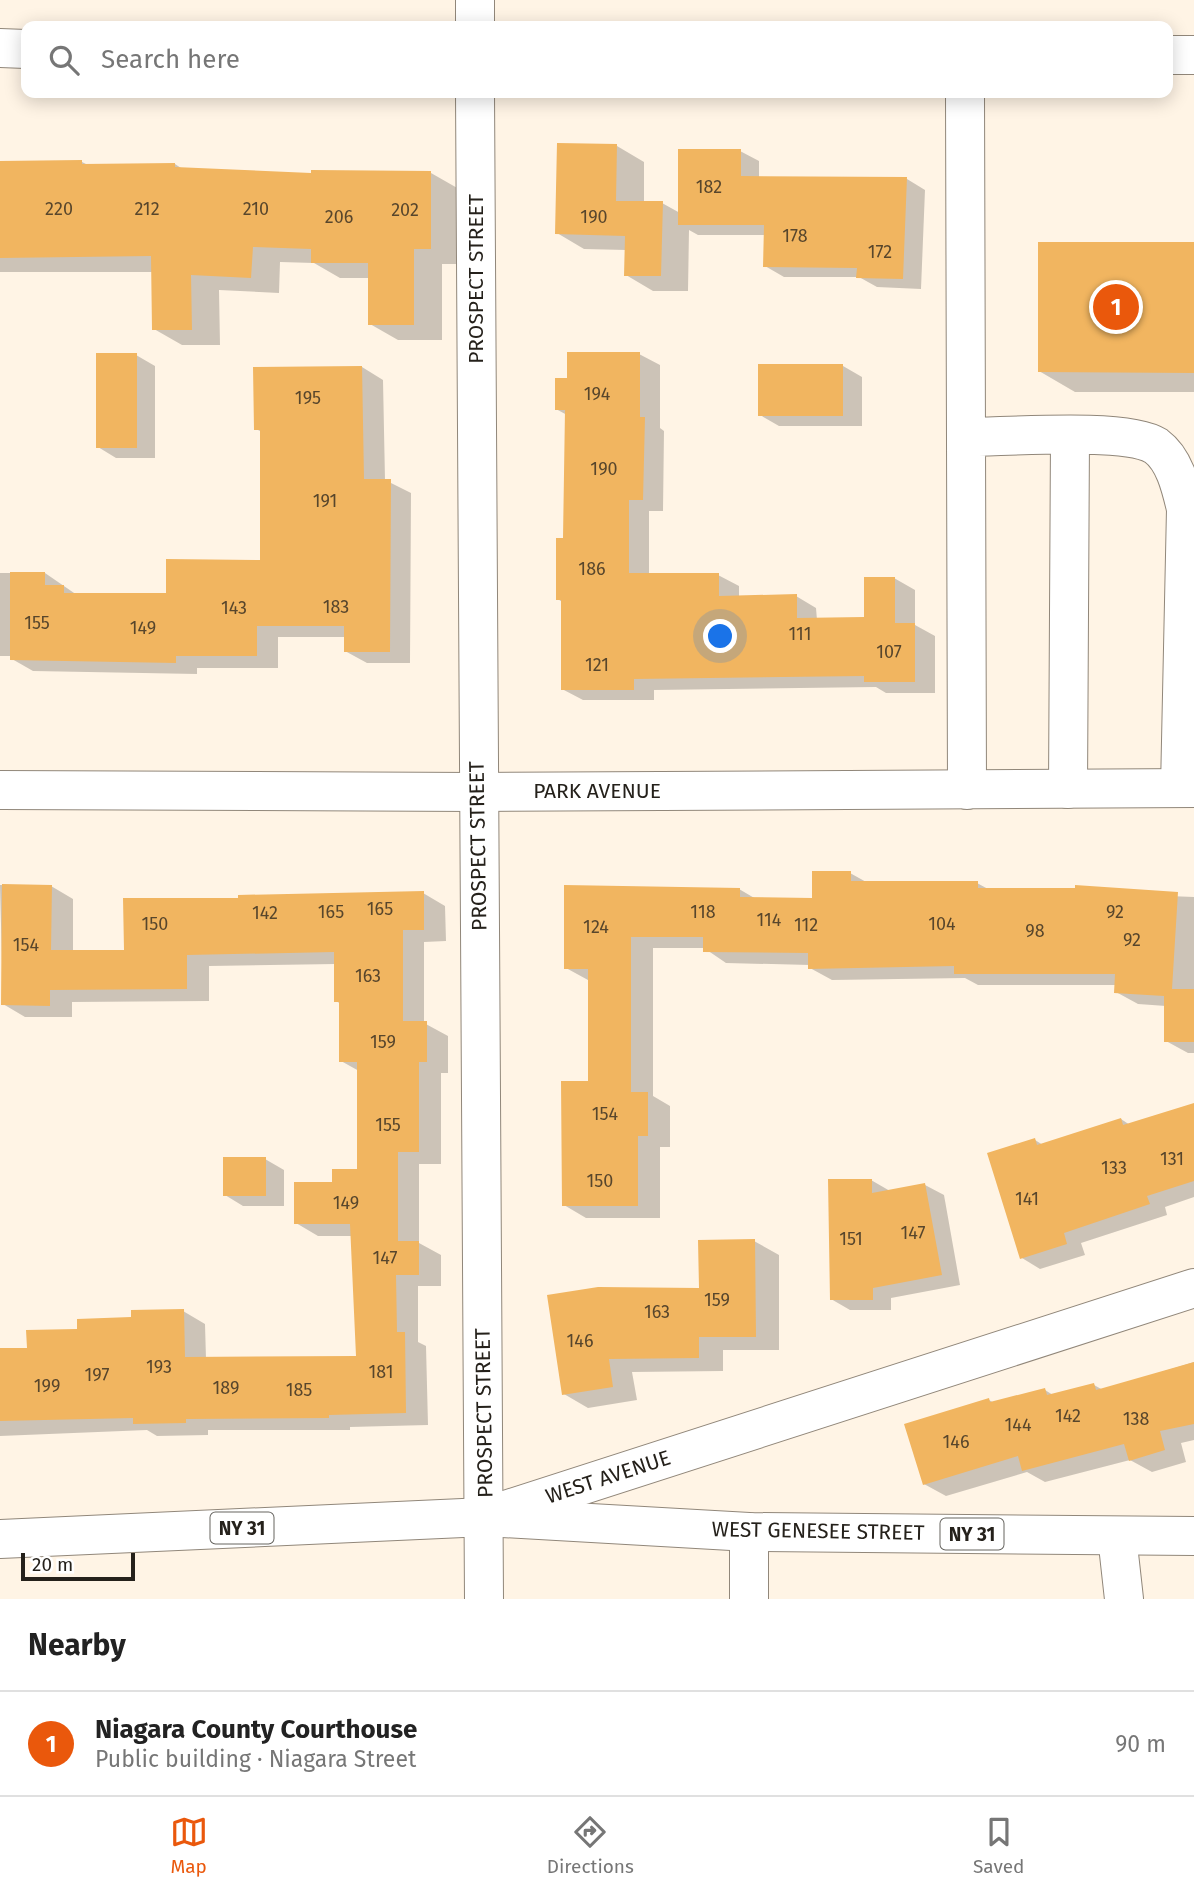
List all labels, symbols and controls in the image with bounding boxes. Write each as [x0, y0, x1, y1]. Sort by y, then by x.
search box [21, 21, 1173, 98]
icon: search [45, 41, 83, 79]
text: Search here [101, 44, 240, 75]
house number: 182 [696, 176, 722, 198]
street label: PROSPECT STREET [463, 194, 489, 364]
house number: 220 [45, 198, 73, 220]
house number: 212 [134, 198, 160, 220]
house number: 210 [243, 198, 269, 220]
house number: 202 [391, 199, 419, 221]
house number: 206 [325, 206, 353, 228]
house number: 190 [580, 206, 608, 228]
house number: 178 [782, 225, 808, 247]
house number: 172 [868, 241, 892, 263]
pin: 1 [1093, 281, 1139, 333]
house number: 194 [584, 383, 611, 405]
house number: 195 [295, 387, 321, 409]
house number: 190 [590, 458, 618, 480]
house number: 191 [313, 490, 337, 512]
house number: 186 [578, 558, 606, 580]
house number: 183 [323, 596, 349, 618]
house number: 143 [221, 597, 247, 619]
house number: 155 [24, 612, 50, 634]
house number: 149 [130, 617, 156, 639]
your location [703, 619, 737, 653]
house number: 111 [789, 623, 811, 645]
house number: 107 [876, 641, 902, 663]
house number: 121 [585, 654, 609, 676]
street label: PROSPECT STREET [464, 761, 492, 931]
street label: PARK AVENUE [533, 778, 661, 804]
house number: 165 [367, 898, 393, 920]
house number: 165 [318, 901, 344, 923]
house number: 118 [690, 901, 716, 923]
house number: 92 [1106, 901, 1124, 923]
house number: 142 [252, 902, 278, 924]
house number: 114 [757, 909, 782, 931]
house number: 150 [142, 913, 168, 935]
house number: 104 [928, 913, 956, 935]
house number: 112 [794, 914, 818, 936]
house number: 124 [583, 916, 609, 938]
house number: 98 [1025, 920, 1045, 942]
house number: 92 [1123, 929, 1141, 951]
house number: 154 [13, 934, 40, 956]
house number: 163 [355, 965, 381, 987]
house number: 159 [370, 1031, 396, 1053]
house number: 154 [592, 1103, 619, 1125]
house number: 155 [375, 1114, 401, 1136]
house number: 131 [1160, 1148, 1184, 1170]
house number: 133 [1101, 1157, 1127, 1179]
house number: 150 [587, 1170, 613, 1192]
house number: 141 [1015, 1188, 1039, 1210]
house number: 149 [333, 1192, 359, 1214]
house number: 147 [901, 1222, 925, 1244]
house number: 151 [839, 1228, 863, 1250]
house number: 147 [373, 1247, 397, 1269]
house number: 159 [704, 1289, 730, 1311]
house number: 163 [644, 1301, 670, 1323]
street label: PROSPECT STREET [470, 1328, 498, 1498]
house number: 146 [567, 1330, 593, 1352]
house number: 193 [146, 1356, 172, 1378]
house number: 181 [369, 1361, 393, 1383]
house number: 197 [85, 1364, 109, 1386]
house number: 199 [34, 1375, 60, 1397]
house number: 189 [213, 1377, 239, 1399]
house number: 185 [286, 1379, 312, 1401]
house number: 142 [1055, 1405, 1081, 1427]
house number: 138 [1123, 1408, 1149, 1430]
house number: 144 [1005, 1414, 1032, 1436]
house number: 146 [943, 1431, 969, 1453]
street label: WEST AVENUE [542, 1445, 674, 1509]
road number: NY 31 [210, 1512, 274, 1544]
street label: WEST GENESEE STREET [711, 1516, 925, 1546]
road number: NY 31 [940, 1518, 1004, 1550]
scale bar [21, 1550, 135, 1582]
text: 20 m [32, 1553, 73, 1576]
text: Nearby [28, 1627, 126, 1663]
text: Niagara County Courthouse [95, 1714, 417, 1745]
text: 1 [46, 1730, 56, 1758]
text: 90 m [1115, 1730, 1166, 1758]
text: Public building · Niagara Street [95, 1745, 416, 1773]
tab: Map [170, 1813, 208, 1878]
tab: Directions [547, 1813, 634, 1878]
tab: Saved [973, 1813, 1024, 1878]

